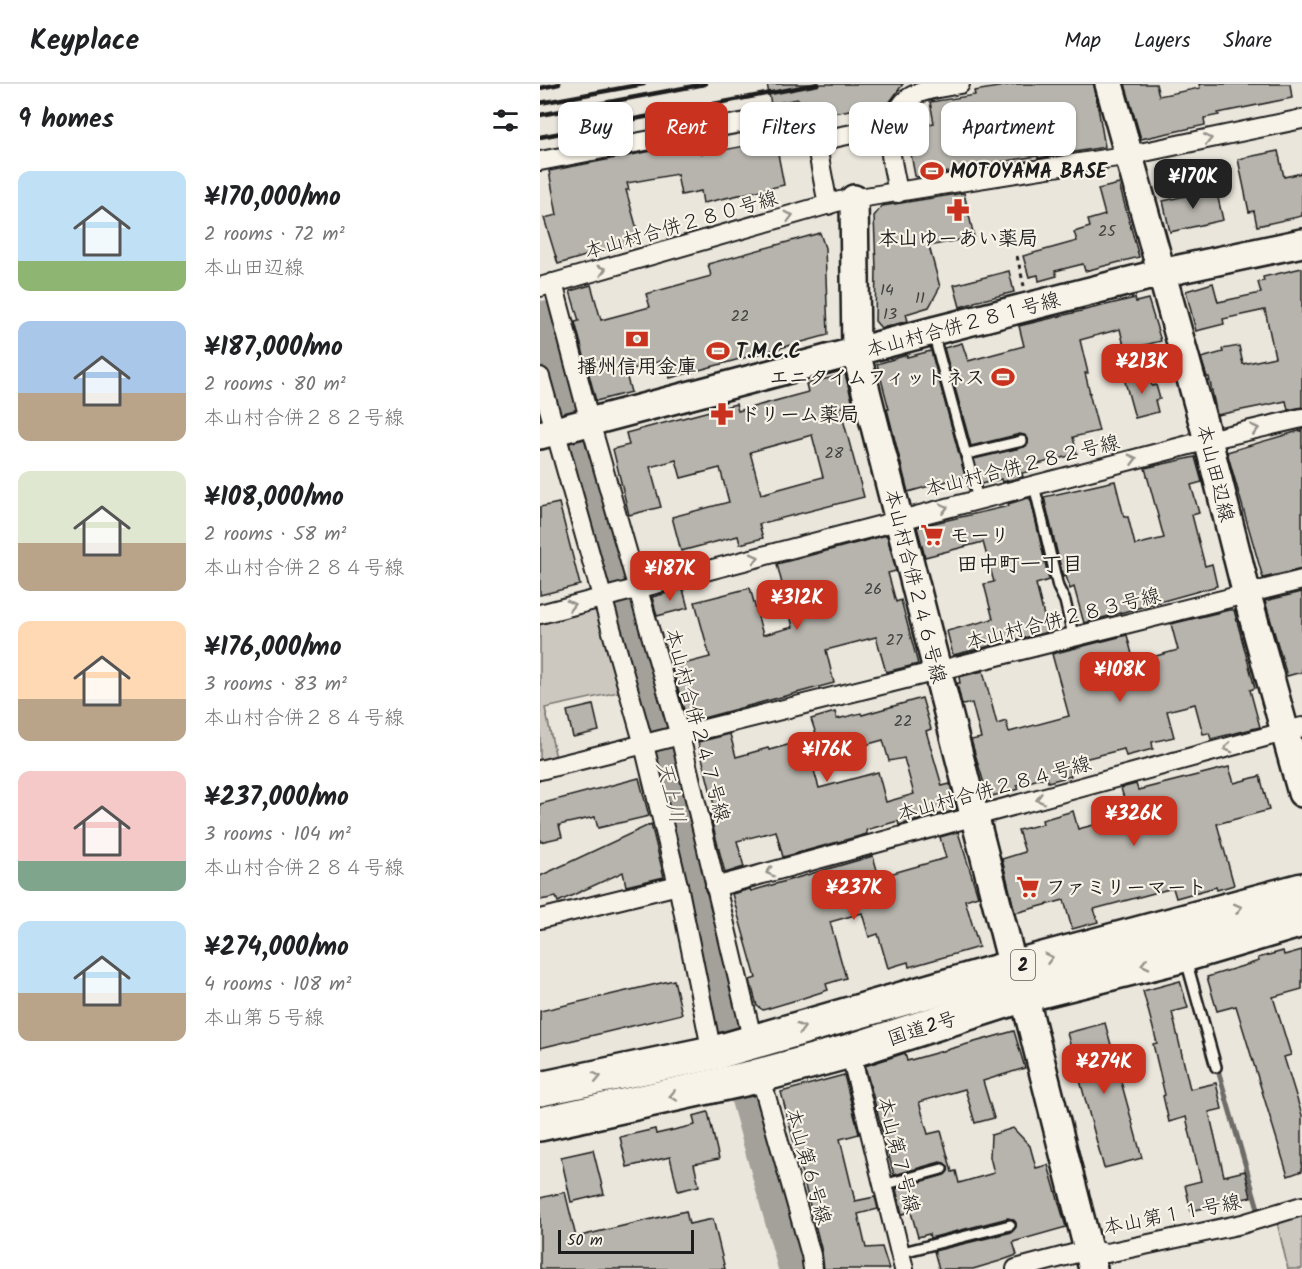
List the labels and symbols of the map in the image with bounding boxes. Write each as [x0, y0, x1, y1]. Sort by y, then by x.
one-way arrow [1202, 133, 1212, 146]
place label: MOTOYAMA BASE [950, 157, 1108, 189]
sports icon: MOTOYAMA BASE [919, 158, 945, 184]
pin: ¥170K [1151, 159, 1235, 210]
street label: 本山村合併２８０号線 [581, 183, 782, 269]
pharmacy icon: 本山ゆーあい薬局 [945, 197, 971, 223]
one-way arrow [783, 211, 794, 223]
house number: 25 [1098, 219, 1117, 244]
place label: 本山ゆーあい薬局 [878, 224, 1038, 256]
one-way arrow [597, 264, 607, 277]
house number: 14 [880, 278, 894, 303]
street label: 本山村合併２８１号線 [863, 285, 1064, 367]
house number: 11 [915, 286, 925, 311]
house number: 13 [883, 302, 897, 327]
house number: 22 [731, 304, 749, 329]
bank icon: 播州信用金庫 [624, 326, 650, 352]
place label: T.M.C.C [736, 337, 801, 369]
sports icon: T.M.C.C [705, 338, 731, 364]
pin: ¥213K [1100, 344, 1184, 395]
place label: 播州信用金庫 [577, 352, 697, 384]
place label: エニタイムフィットネス [769, 363, 985, 395]
sports icon: エニタイムフィットネス [990, 364, 1016, 390]
place label: ドリーム薬局 [740, 400, 859, 432]
pharmacy icon: ドリーム薬局 [709, 401, 735, 427]
street label: 本山田辺線 [1186, 421, 1242, 526]
one-way arrow [1250, 423, 1260, 436]
street label: 本山村合併２８２号線 [922, 427, 1123, 507]
house number: 28 [825, 441, 844, 466]
one-way arrow [1127, 454, 1137, 467]
street label: 本山村合併２４６号線 [874, 486, 954, 687]
one-way arrow [939, 503, 949, 516]
place label: モーリ [950, 521, 1010, 553]
supermarket icon: モーリ [919, 522, 945, 548]
district label: 田中町一丁目 [957, 549, 1083, 582]
pin: ¥187K [628, 551, 712, 602]
one-way arrow [749, 553, 760, 565]
house number: 26 [864, 577, 882, 602]
pin: ¥312K [755, 580, 839, 631]
street label: 本山村合併２８３号線 [963, 580, 1164, 660]
one-way arrow [566, 600, 576, 613]
street label: 本山村合併２４７号線 [655, 625, 737, 826]
house number: 27 [886, 628, 903, 653]
pin: ¥108K [1078, 652, 1162, 703]
house number: 22 [894, 709, 912, 734]
pin: ¥176K [785, 732, 869, 783]
one-way arrow [1223, 740, 1233, 753]
street label: 本山村合併２８４号線 [894, 749, 1095, 831]
water label: 天上川 [646, 758, 693, 827]
one-way arrow [1035, 791, 1045, 804]
pin: ¥326K [1092, 796, 1176, 847]
one-way arrow [766, 864, 776, 877]
pin: ¥237K [812, 870, 896, 921]
place label: ファミリーマート [1046, 873, 1207, 905]
supermarket icon: ファミリーマート [1015, 874, 1041, 900]
one-way arrow [1232, 903, 1242, 915]
road number: 2 [1011, 950, 1035, 980]
one-way arrow [1043, 953, 1054, 965]
one-way arrow [1140, 957, 1150, 970]
street label: 国道2号 [884, 1004, 962, 1056]
one-way arrow [795, 1023, 806, 1035]
pin: ¥274K [1062, 1044, 1146, 1095]
one-way arrow [592, 1071, 602, 1084]
one-way arrow [668, 1089, 678, 1102]
street label: 本山第７号線 [867, 1093, 927, 1218]
street label: 本山第６号線 [775, 1104, 839, 1229]
street label: 本山第１１号線 [1101, 1187, 1244, 1245]
scale bar [558, 1227, 694, 1254]

